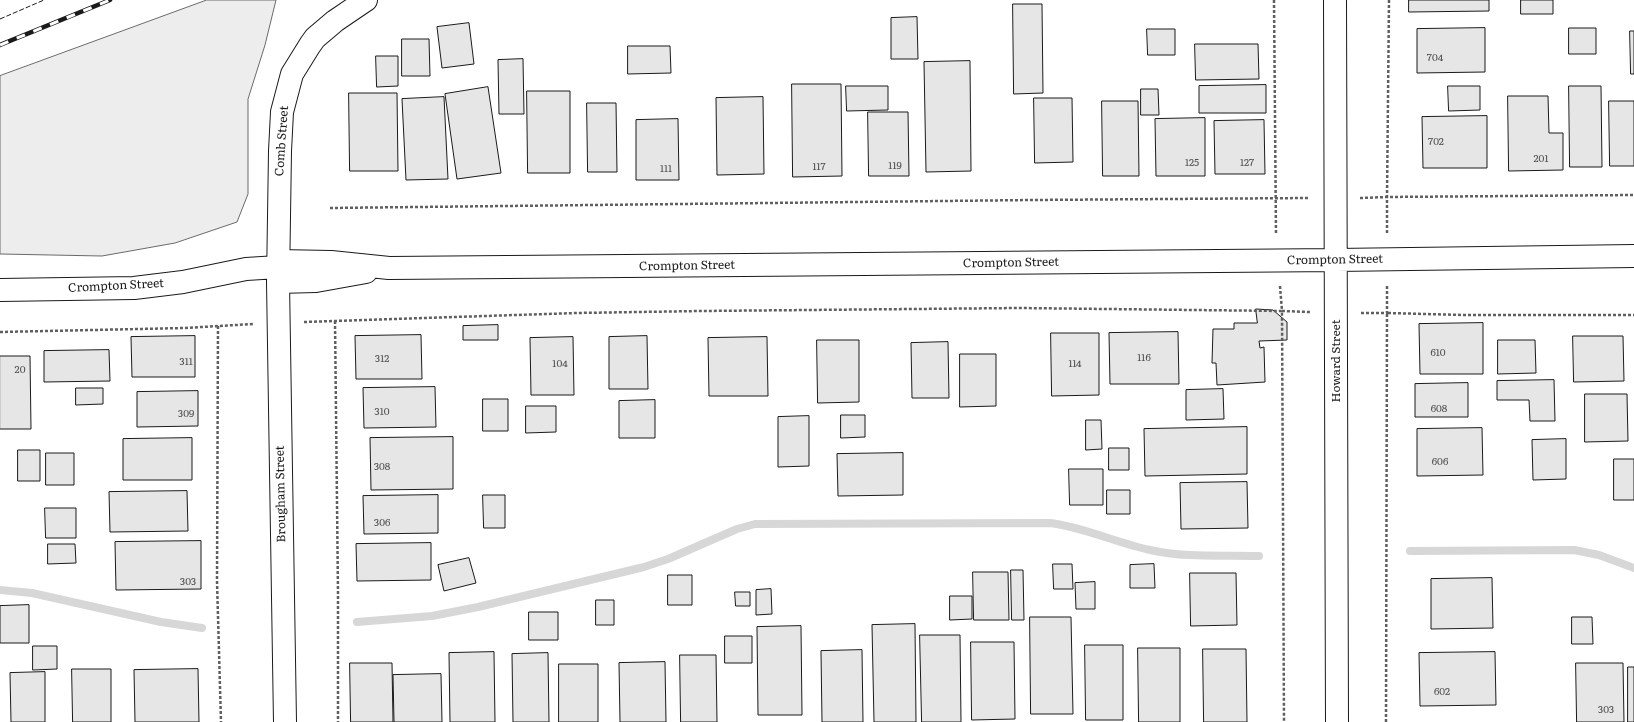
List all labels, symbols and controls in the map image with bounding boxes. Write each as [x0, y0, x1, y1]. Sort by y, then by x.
house number: 704 [1427, 52, 1443, 64]
street label: Comb Street [272, 105, 292, 177]
house number: 702 [1428, 136, 1444, 148]
house number: 201 [1534, 153, 1548, 165]
house number: 125 [1185, 157, 1199, 169]
house number: 127 [1240, 157, 1254, 169]
house number: 119 [888, 160, 902, 172]
house number: 117 [813, 161, 825, 173]
house number: 111 [660, 163, 672, 175]
street label: Crompton Street [1287, 252, 1383, 268]
street label: Crompton Street [963, 255, 1059, 271]
street label: Crompton Street [639, 258, 735, 274]
street label: Crompton Street [68, 276, 164, 296]
street label: Howard Street [1329, 319, 1343, 403]
house number: 610 [1430, 347, 1446, 359]
house number: 116 [1137, 352, 1151, 364]
house number: 312 [375, 353, 389, 365]
house number: 311 [179, 356, 193, 368]
house number: 104 [552, 358, 568, 370]
house number: 114 [1068, 358, 1082, 370]
house number: 20 [15, 364, 25, 376]
house number: 608 [1431, 403, 1447, 415]
house number: 310 [374, 406, 390, 418]
house number: 309 [178, 408, 194, 420]
street label: Brougham Street [273, 445, 289, 543]
house number: 606 [1432, 456, 1448, 468]
house number: 308 [374, 461, 390, 473]
house number: 306 [374, 517, 390, 529]
house number: 303 [180, 576, 196, 588]
house number: 602 [1434, 686, 1450, 698]
house number: 303 [1598, 704, 1614, 716]

